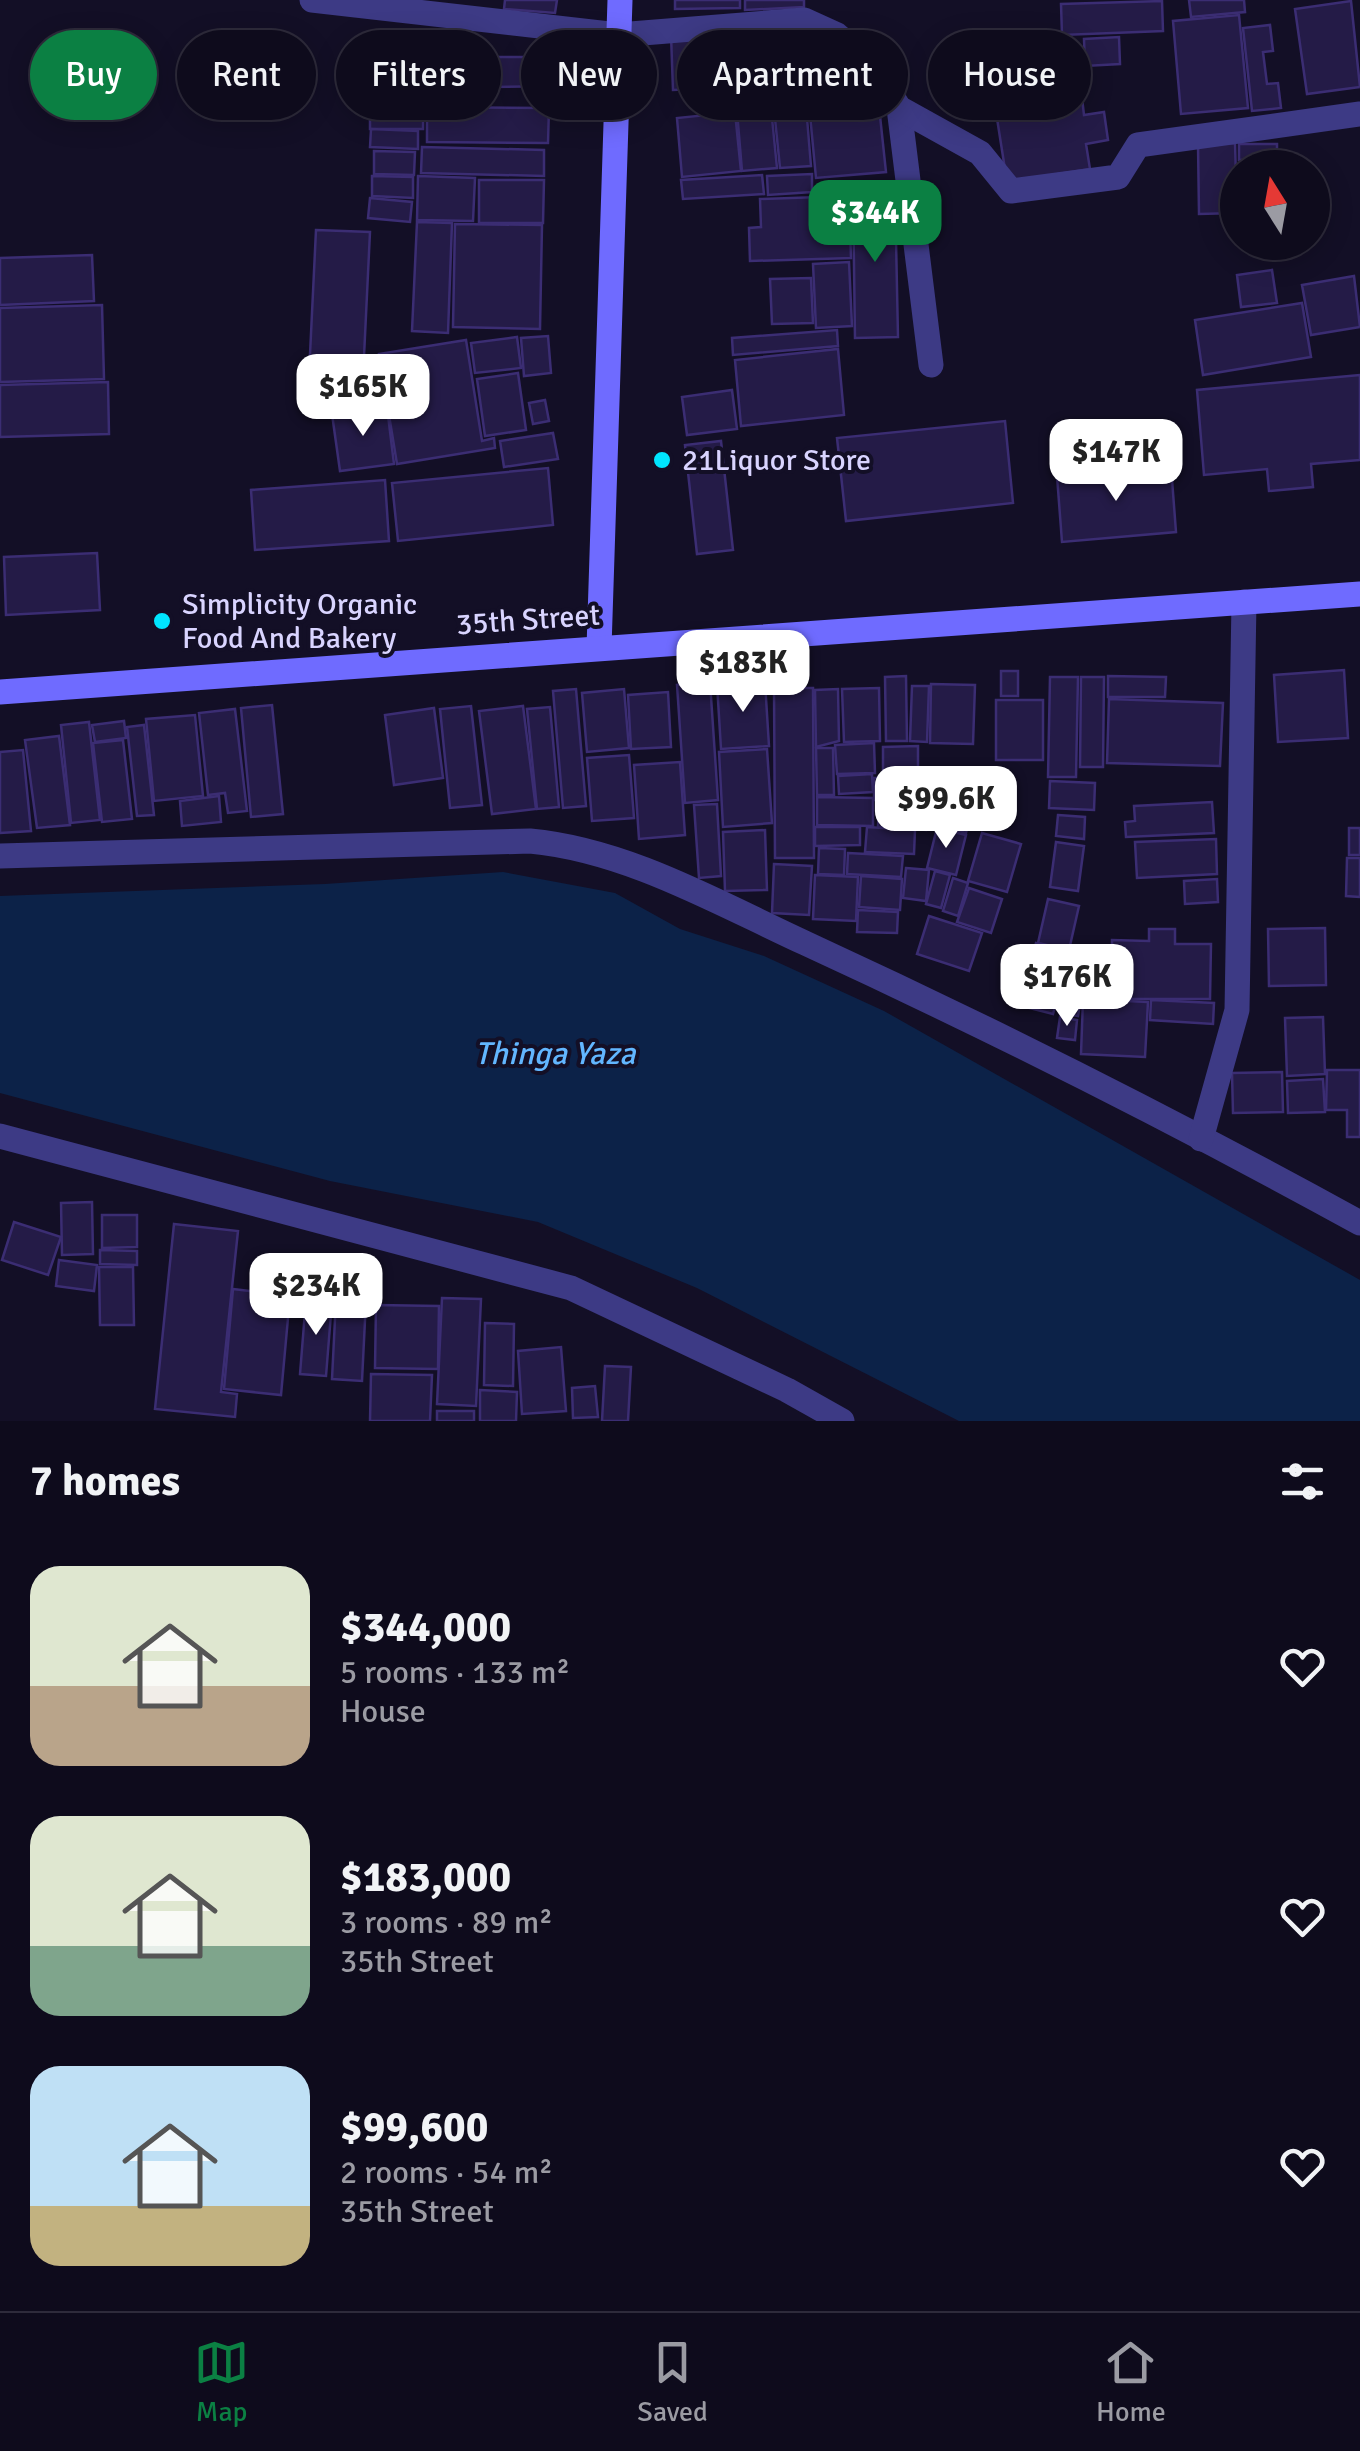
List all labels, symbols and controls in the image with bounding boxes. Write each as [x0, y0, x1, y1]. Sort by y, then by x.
chip: Buy [30, 30, 157, 120]
chip: Rent [177, 30, 316, 120]
chip: Filters [336, 30, 501, 120]
chip: New [521, 30, 657, 120]
chip: Apartment [677, 30, 908, 120]
chip: House [928, 30, 1091, 120]
north arrow [1220, 150, 1330, 260]
map controls [1220, 150, 1330, 260]
pin: $344K [805, 180, 945, 265]
text: $344K [831, 193, 919, 232]
pin: $165K [293, 354, 433, 439]
text: $165K [319, 367, 407, 406]
pin: $147K [1046, 419, 1186, 504]
text: $147K [1072, 432, 1160, 471]
place label: 21Liquor Store [682, 442, 871, 479]
marker: 21Liquor Store [651, 449, 673, 471]
place label: Simplicity Organic Food And Bakery [182, 586, 417, 657]
street label: 35th Street [455, 597, 601, 643]
marker: Simplicity Organic Food And Bakery [151, 610, 173, 632]
pin: $183K [673, 630, 813, 715]
text: $183K [699, 643, 787, 682]
pin: $99.6K [865, 766, 1027, 851]
text: $99.6K [897, 779, 995, 818]
pin: $176K [997, 944, 1137, 1029]
text: $176K [1023, 957, 1111, 996]
water label: Thinga Yaza [475, 1034, 636, 1073]
pin: $234K [246, 1253, 386, 1338]
text: $234K [272, 1266, 360, 1305]
icon: filters [1275, 1454, 1330, 1509]
text: 7 homes [30, 1456, 180, 1507]
text: $344,000 [340, 1602, 511, 1653]
icon: home [110, 1606, 230, 1726]
icon: heart [1275, 1639, 1330, 1694]
text: 5 rooms · 133 m² [340, 1653, 570, 1692]
text: House [340, 1692, 426, 1731]
text: $183,000 [340, 1852, 511, 1903]
icon: home [110, 1856, 230, 1976]
icon: heart [1275, 1889, 1330, 1944]
text: 3 rooms · 89 m² [340, 1903, 553, 1942]
text: 35th Street [340, 1942, 494, 1981]
text: $99,600 [340, 2102, 488, 2153]
icon: home [110, 2106, 230, 2226]
icon: heart [1275, 2139, 1330, 2194]
text: 2 rooms · 54 m² [340, 2153, 553, 2192]
text: 35th Street [340, 2192, 494, 2231]
tab: Map [194, 2335, 249, 2429]
tab: Saved [637, 2335, 708, 2429]
tab: Home [1096, 2335, 1166, 2429]

